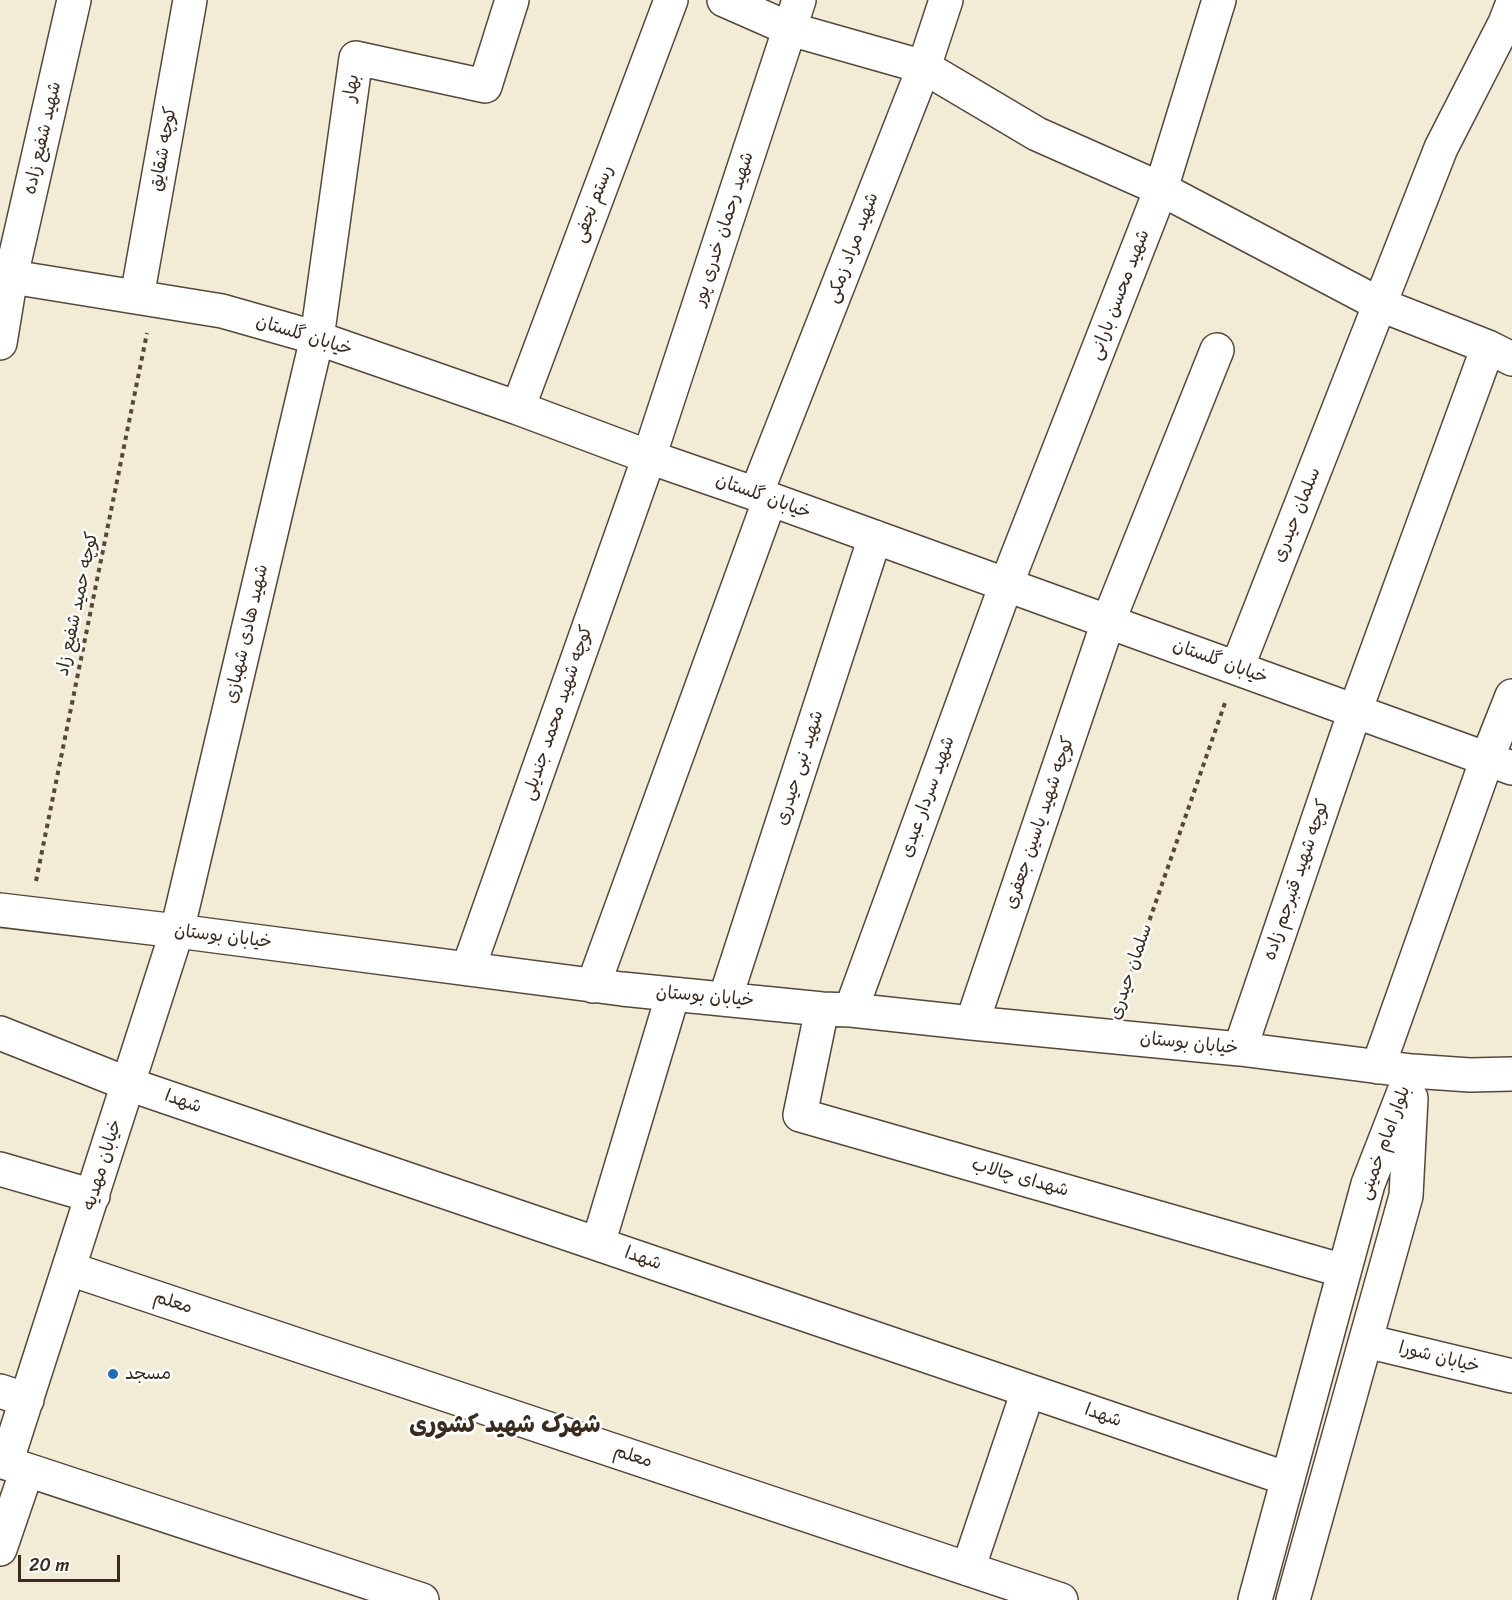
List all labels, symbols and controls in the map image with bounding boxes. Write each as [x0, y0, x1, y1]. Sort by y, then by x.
street label: بهار [339, 73, 365, 103]
street label: شهید شفیع زاده [20, 79, 66, 197]
street label: کوچه شقایق [146, 105, 182, 193]
street label: شهید رحمان خدری پور [689, 149, 759, 309]
street label: رستم نجفی [569, 162, 619, 246]
street label: شهید مراد زمکی [822, 190, 884, 306]
street label: شهید محسن بارانی [1085, 227, 1155, 363]
street label: خیابان گلستان [253, 311, 355, 361]
street label: سلمان حیدری [1268, 464, 1326, 566]
street label: خیابان گلستان [713, 470, 813, 524]
street label: کوچه حمید شفیع زاد [52, 530, 104, 678]
street label: شهید هادی شهبازی [220, 562, 274, 706]
street label: کوچه شهید محمد جندیلی [518, 623, 598, 803]
street label: خیابان گلستان [1170, 635, 1270, 689]
street label: شهید نبی حیدری [771, 708, 829, 828]
street label: شهید سردار عبدی [896, 733, 960, 861]
street label: کوچه شهید یاسین جعفری [1000, 734, 1080, 912]
street label: کوچه شهید قنبرجم زاده [1259, 797, 1335, 963]
street label: خیابان بوستان [173, 920, 273, 954]
street label: سلمان حیدری [1104, 921, 1158, 1023]
street label: خیابان بوستان [655, 982, 755, 1012]
street label: خیابان بوستان [1139, 1028, 1239, 1060]
street label: بلوار امام خمینی [1354, 1083, 1416, 1203]
street label: شهدا [162, 1086, 204, 1118]
street label: خیابان مهدیه [79, 1117, 127, 1213]
street label: شهدای چالاب [969, 1154, 1071, 1202]
street label: شهدا [622, 1243, 664, 1275]
street label: معلم [151, 1287, 195, 1319]
street label: خیابان شورا [1396, 1338, 1482, 1378]
place label: مسجد [125, 1363, 171, 1385]
marker: مسجد [106, 1367, 120, 1381]
street label: شهدا [1082, 1400, 1124, 1432]
district label: شهرک شهید کشوری [409, 1412, 601, 1440]
street label: معلم [611, 1441, 655, 1473]
scale bar [21, 1543, 123, 1581]
text: 20 m [29, 1549, 69, 1581]

